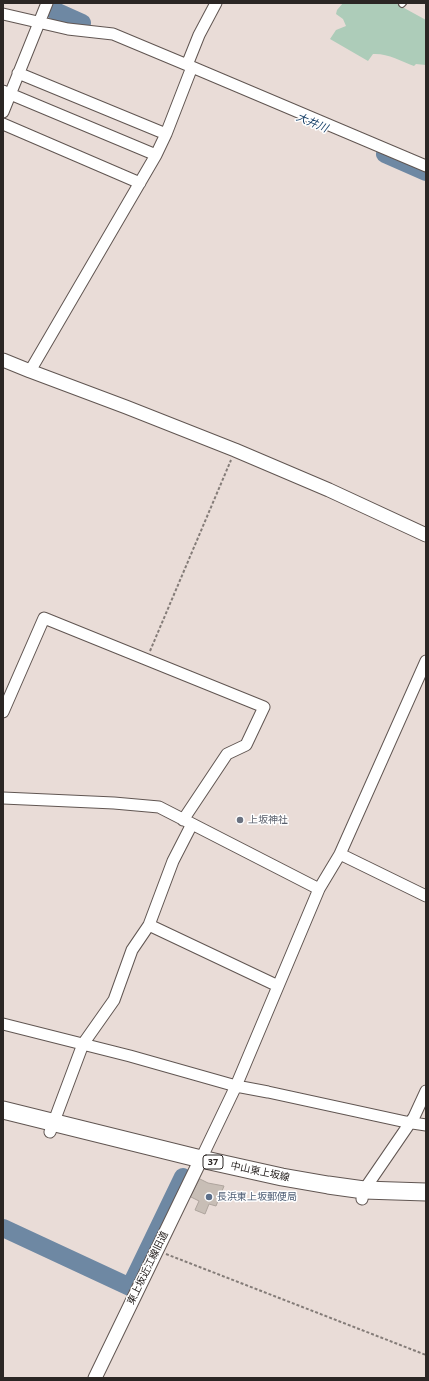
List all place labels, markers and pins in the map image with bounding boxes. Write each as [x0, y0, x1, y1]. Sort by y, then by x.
place label: 上坂神社 [248, 814, 288, 826]
marker: 上坂神社 [235, 815, 245, 825]
place label: 長浜東上坂郵便局 [217, 1191, 297, 1203]
marker: 長浜東上坂郵便局 [204, 1192, 214, 1202]

